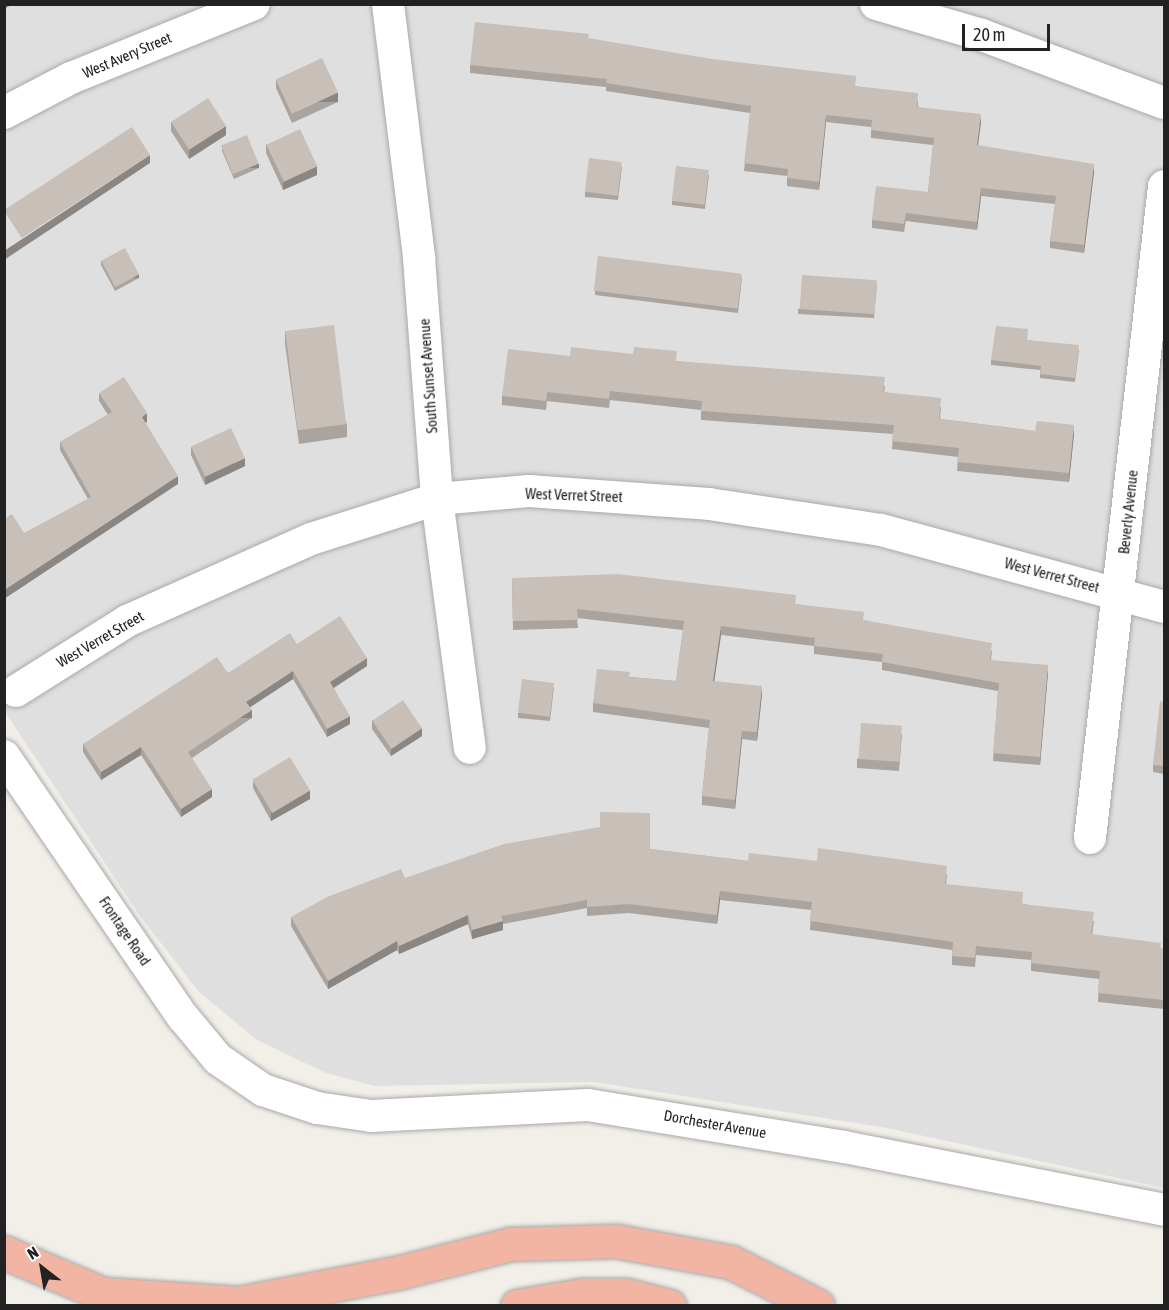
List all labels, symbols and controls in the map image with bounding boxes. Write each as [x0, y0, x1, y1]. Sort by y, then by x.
scale bar [965, 12, 1054, 50]
text: 20 m [973, 24, 1005, 45]
street label: West Avery Street [80, 28, 174, 82]
street label: South Sunset Avenue [415, 318, 441, 434]
street label: Beverly Avenue [1115, 469, 1141, 555]
street label: West Verret Street [525, 484, 623, 506]
street label: West Verret Street [1003, 554, 1101, 596]
street label: West Verret Street [53, 607, 147, 671]
street label: Frontage Road [95, 893, 155, 969]
street label: Dorchester Avenue [662, 1106, 768, 1142]
north arrow [12, 1238, 72, 1298]
text: N [24, 1242, 41, 1263]

